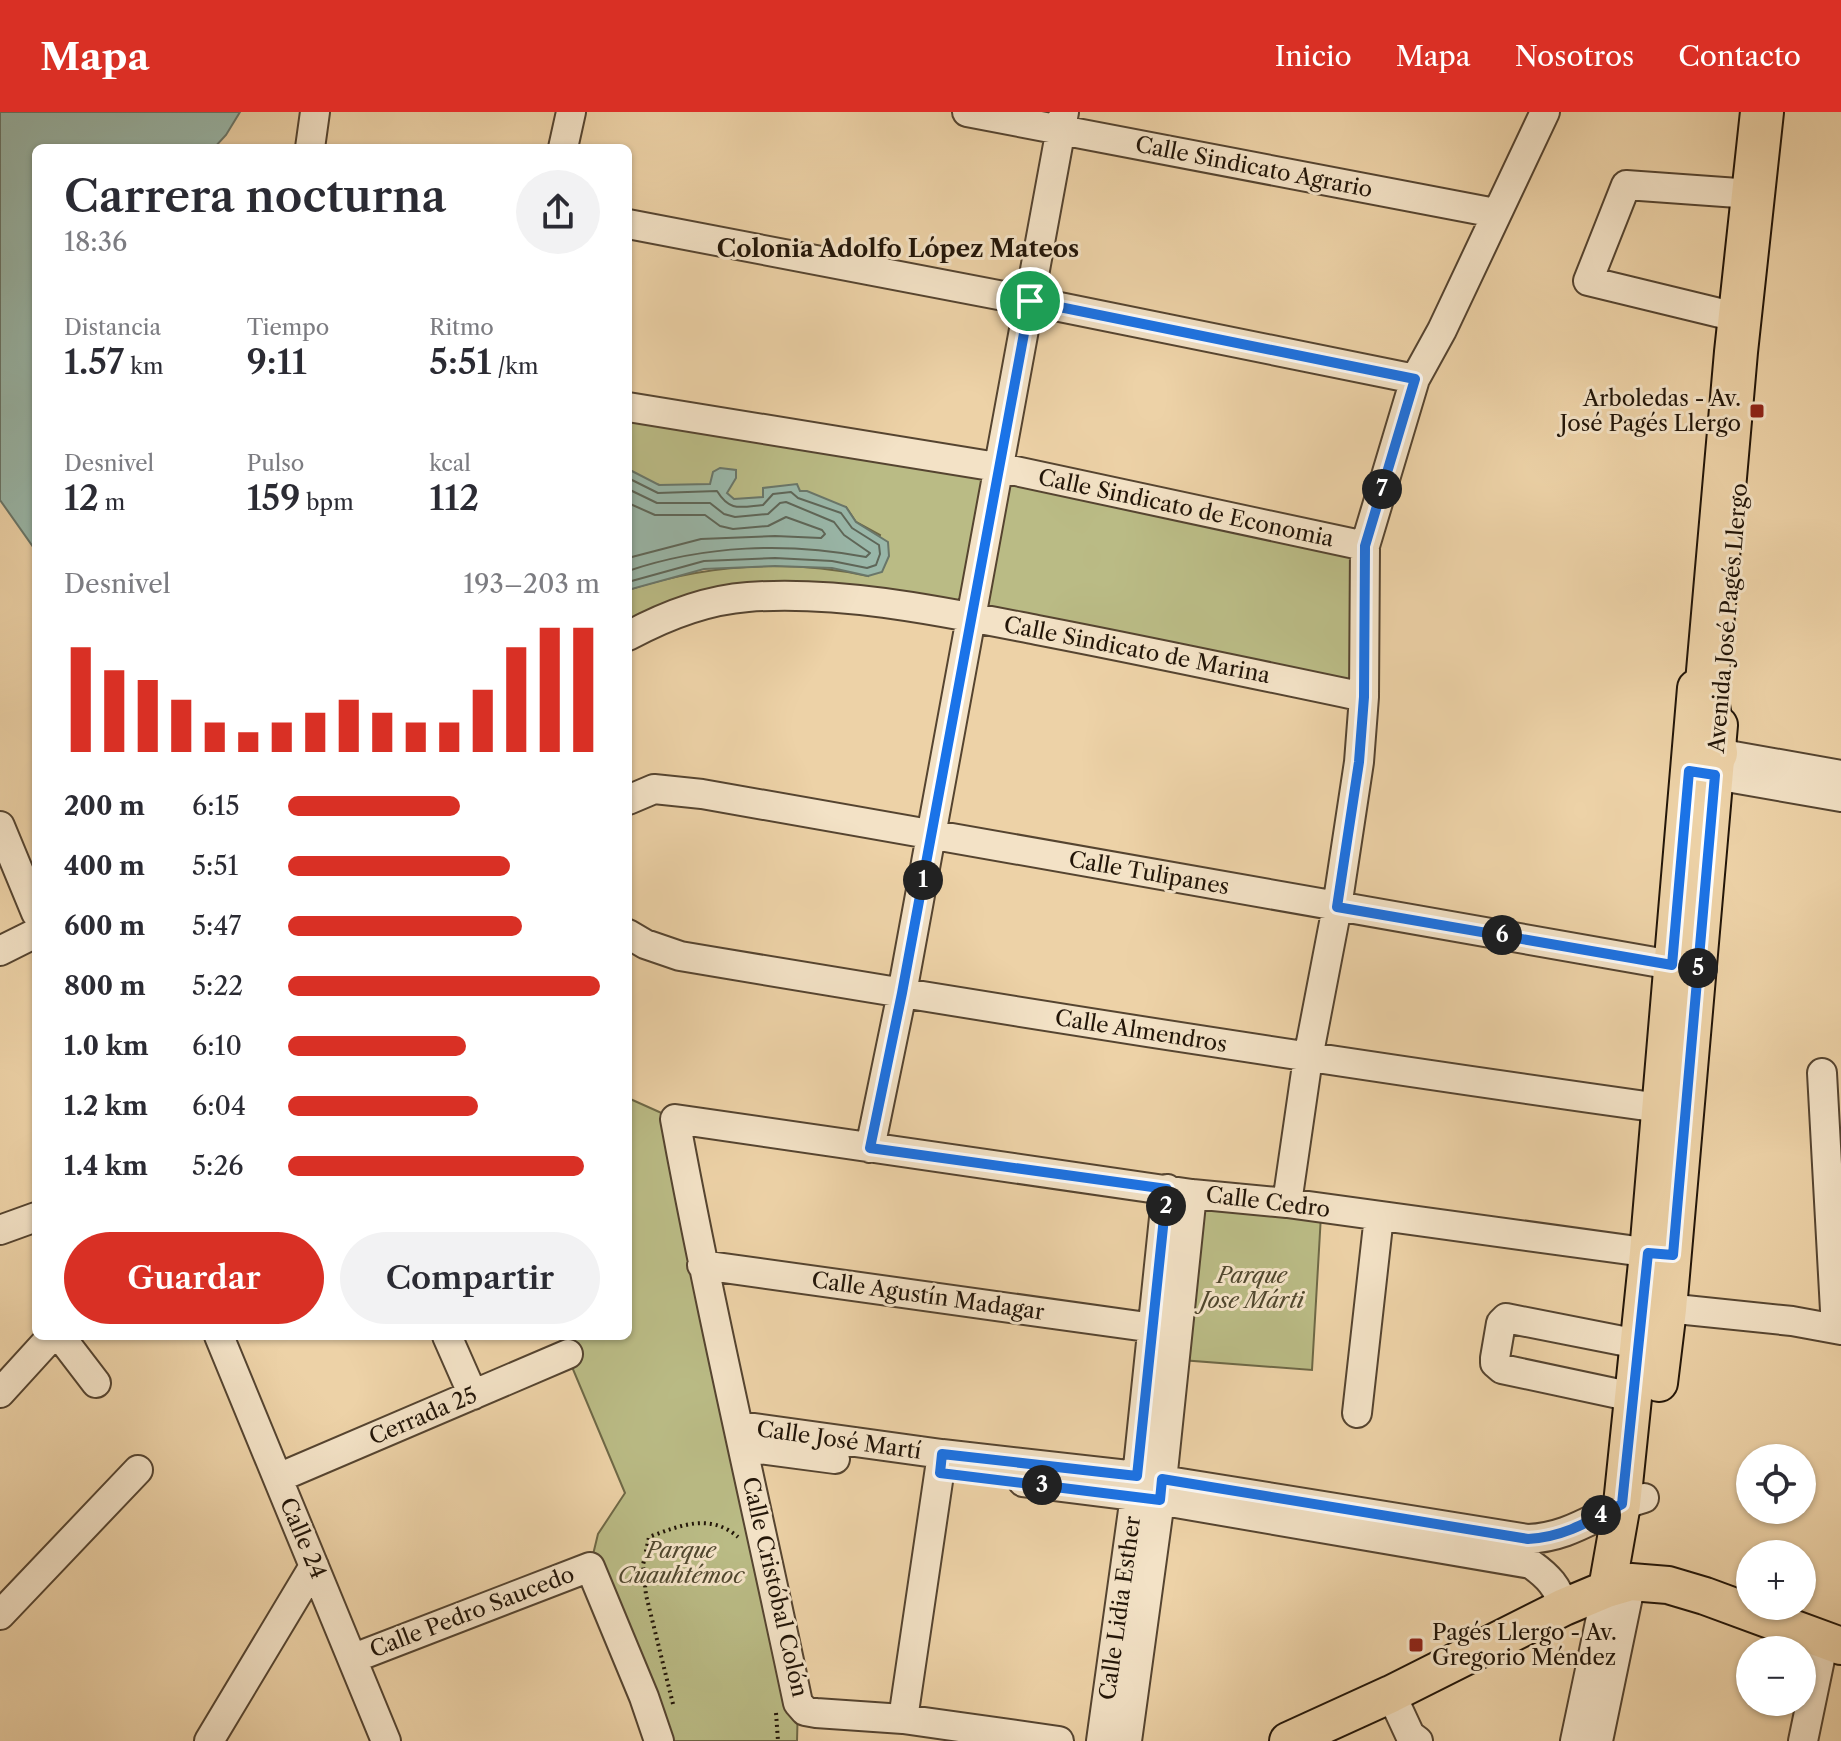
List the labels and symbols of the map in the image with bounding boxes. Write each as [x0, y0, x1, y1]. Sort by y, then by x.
street label: Calle Sindicato Agrario [1133, 131, 1375, 203]
district label: Colonia Adolfo López Mateos [717, 234, 1079, 263]
pin [996, 267, 1064, 335]
place label: Arboledas - Av. José Pagés Llergo [1557, 385, 1741, 437]
marker: Arboledas - Av. José Pagés Llergo [1748, 402, 1766, 420]
street label: Calle Sindicato de Economia [1036, 463, 1337, 553]
pin: 7 [1362, 469, 1402, 509]
street label: Avenida José Pagés Llergo [1703, 482, 1753, 755]
street label: Calle Sindicato de Marina [1002, 611, 1273, 689]
street label: Calle Tulipanes [1067, 846, 1231, 900]
pin: 1 [903, 860, 943, 900]
pin: 6 [1482, 915, 1522, 955]
pin: 5 [1678, 948, 1718, 988]
street label: Calle Almendros [1053, 1004, 1229, 1058]
street label: Calle Cedro [1204, 1181, 1332, 1223]
pin: 2 [1146, 1186, 1186, 1226]
park label: Parque Jose Márti [1194, 1262, 1305, 1314]
street label: Calle Agustín Madagar [810, 1266, 1046, 1326]
street label: Cerrada 25 [365, 1381, 481, 1451]
street label: Calle José Martí [755, 1415, 923, 1465]
pin: 3 [1022, 1465, 1062, 1505]
street label: Calle Cristóbal Colón [737, 1474, 814, 1700]
street label: Calle 24 [274, 1494, 332, 1582]
pin: 4 [1581, 1495, 1621, 1535]
street label: Calle Lidia Esther [1094, 1514, 1146, 1702]
park label: Parque Cuauhtémoc [618, 1537, 745, 1589]
street label: Calle Pedro Saucedo [366, 1561, 578, 1663]
place label: Pagés Llergo - Av. Gregorio Méndez [1432, 1619, 1617, 1671]
marker: Pagés Llergo - Av. Gregorio Méndez [1407, 1636, 1425, 1654]

